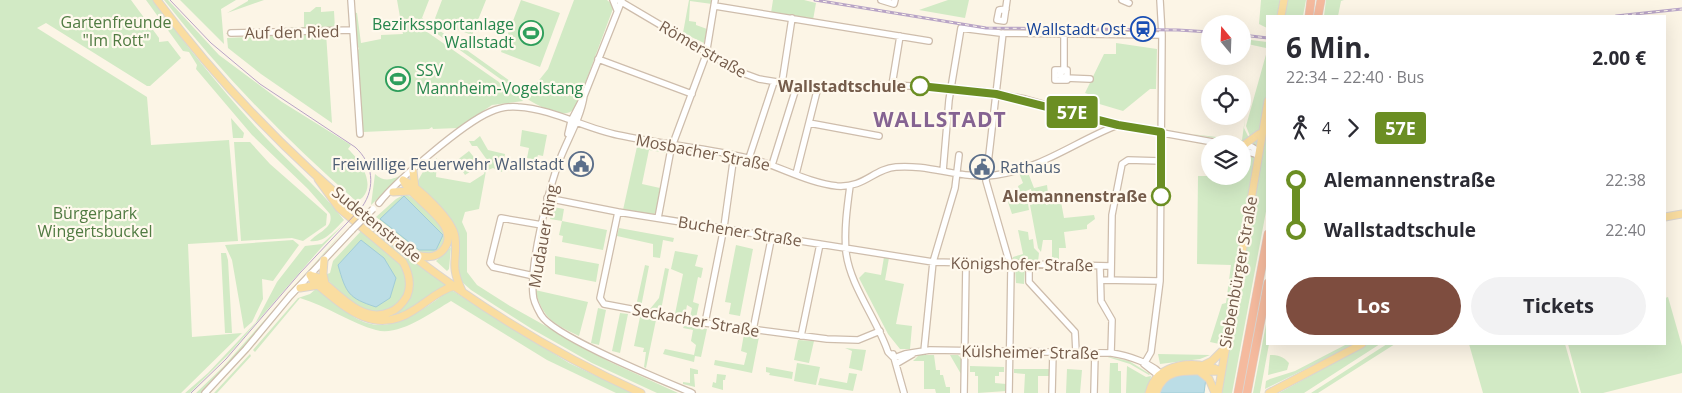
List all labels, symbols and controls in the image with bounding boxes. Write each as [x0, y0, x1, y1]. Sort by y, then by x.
park label: Gartenfreunde "Im Rott" [61, 11, 171, 51]
place label: Bezirkssportanlage Wallstadt [372, 13, 514, 53]
street label: Römerstraße [655, 15, 751, 83]
north arrow [1201, 15, 1251, 65]
map controls [1201, 15, 1251, 185]
station icon: Wallstadt Ost [1130, 16, 1156, 42]
place label: Wallstadt Ost [1027, 18, 1126, 40]
street label: Auf den Ried [244, 20, 340, 44]
sports icon: Bezirkssportanlage Wallstadt [518, 20, 544, 46]
text: 6 Min. [1286, 28, 1371, 66]
text: 2.00 € [1592, 45, 1646, 71]
place label: SSV Mannheim-Vogelstang [416, 59, 584, 99]
sports icon: SSV Mannheim-Vogelstang [385, 66, 411, 92]
text: 22:34 – 22:40 · Bus [1286, 66, 1424, 88]
place label: Wallstadtschule [778, 75, 906, 97]
button: locate [1201, 75, 1251, 125]
marker: Wallstadtschule [910, 76, 930, 96]
line badge: 57E [1043, 96, 1101, 128]
text: 57E [1057, 100, 1087, 124]
district label: WALLSTADT [873, 105, 1007, 133]
icon: walk [1286, 114, 1314, 142]
icon: forward [1339, 114, 1367, 142]
text: 57E [1385, 116, 1416, 140]
text: 4 [1322, 117, 1331, 139]
street label: Mosbacher Straße [634, 128, 772, 176]
button: layers [1201, 135, 1251, 185]
public building icon: Freiwillige Feuerwehr Wallstadt [568, 151, 594, 177]
place label: Freiwillige Feuerwehr Wallstadt [332, 153, 564, 175]
public building icon: Rathaus [969, 154, 995, 180]
place label: Rathaus [1000, 156, 1061, 178]
text: Alemannenstraße [1324, 167, 1495, 193]
text: 22:38 [1605, 169, 1646, 191]
street label: Sudetenstraße [328, 181, 427, 267]
street label: Mudauer Ring [523, 182, 563, 290]
place label: Alemannenstraße [1003, 185, 1147, 207]
marker: Alemannenstraße [1151, 186, 1171, 206]
street label: Siebenbürger Straße [1214, 194, 1262, 350]
park label: Bürgerpark Wingertsbuckel [38, 202, 152, 242]
street label: Buchener Straße [677, 210, 803, 252]
text: Wallstadtschule [1324, 217, 1476, 243]
text: 22:40 [1605, 219, 1646, 241]
street label: Königshofer Straße [950, 252, 1094, 276]
button: Los [1286, 277, 1461, 335]
button: Tickets [1471, 277, 1646, 335]
street label: Seckacher Straße [631, 298, 761, 342]
street label: Külsheimer Straße [961, 340, 1099, 364]

